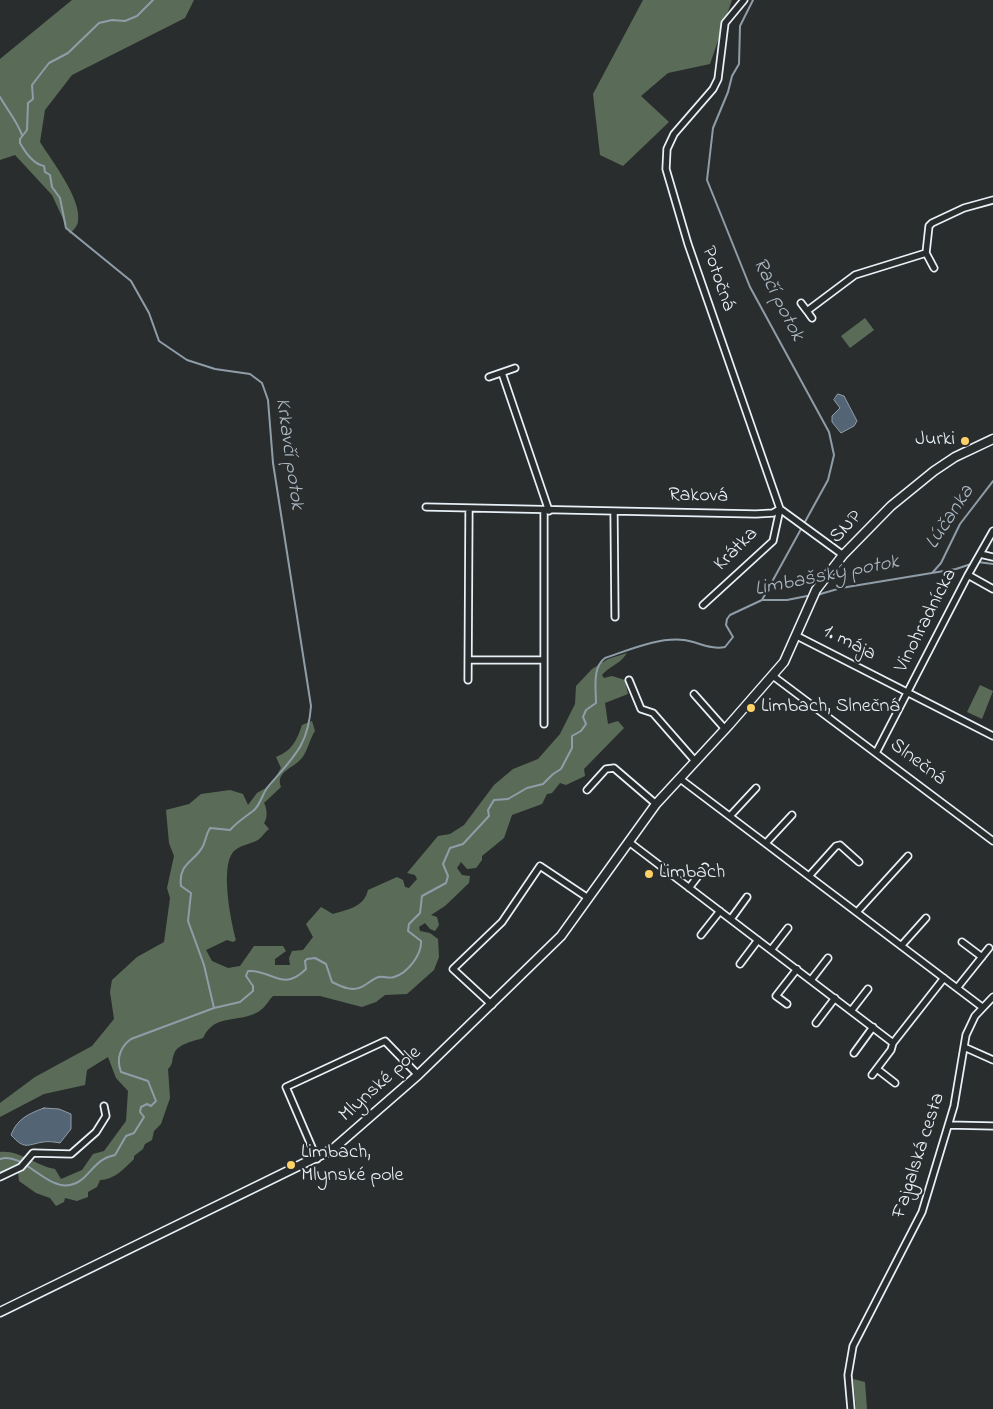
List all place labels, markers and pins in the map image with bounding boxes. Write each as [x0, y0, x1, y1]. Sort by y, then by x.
place label: Jurki [915, 429, 955, 453]
marker: Jurki [959, 435, 971, 447]
place label: Limbach, Slnečná [761, 696, 900, 720]
marker: Limbach, Slnečná [745, 702, 757, 714]
place label: Limbach [659, 862, 725, 886]
marker: Limbach [643, 868, 655, 880]
place label: Limbach, Mlynské pole [301, 1142, 403, 1189]
marker: Limbach, Mlynské pole [285, 1159, 297, 1171]

